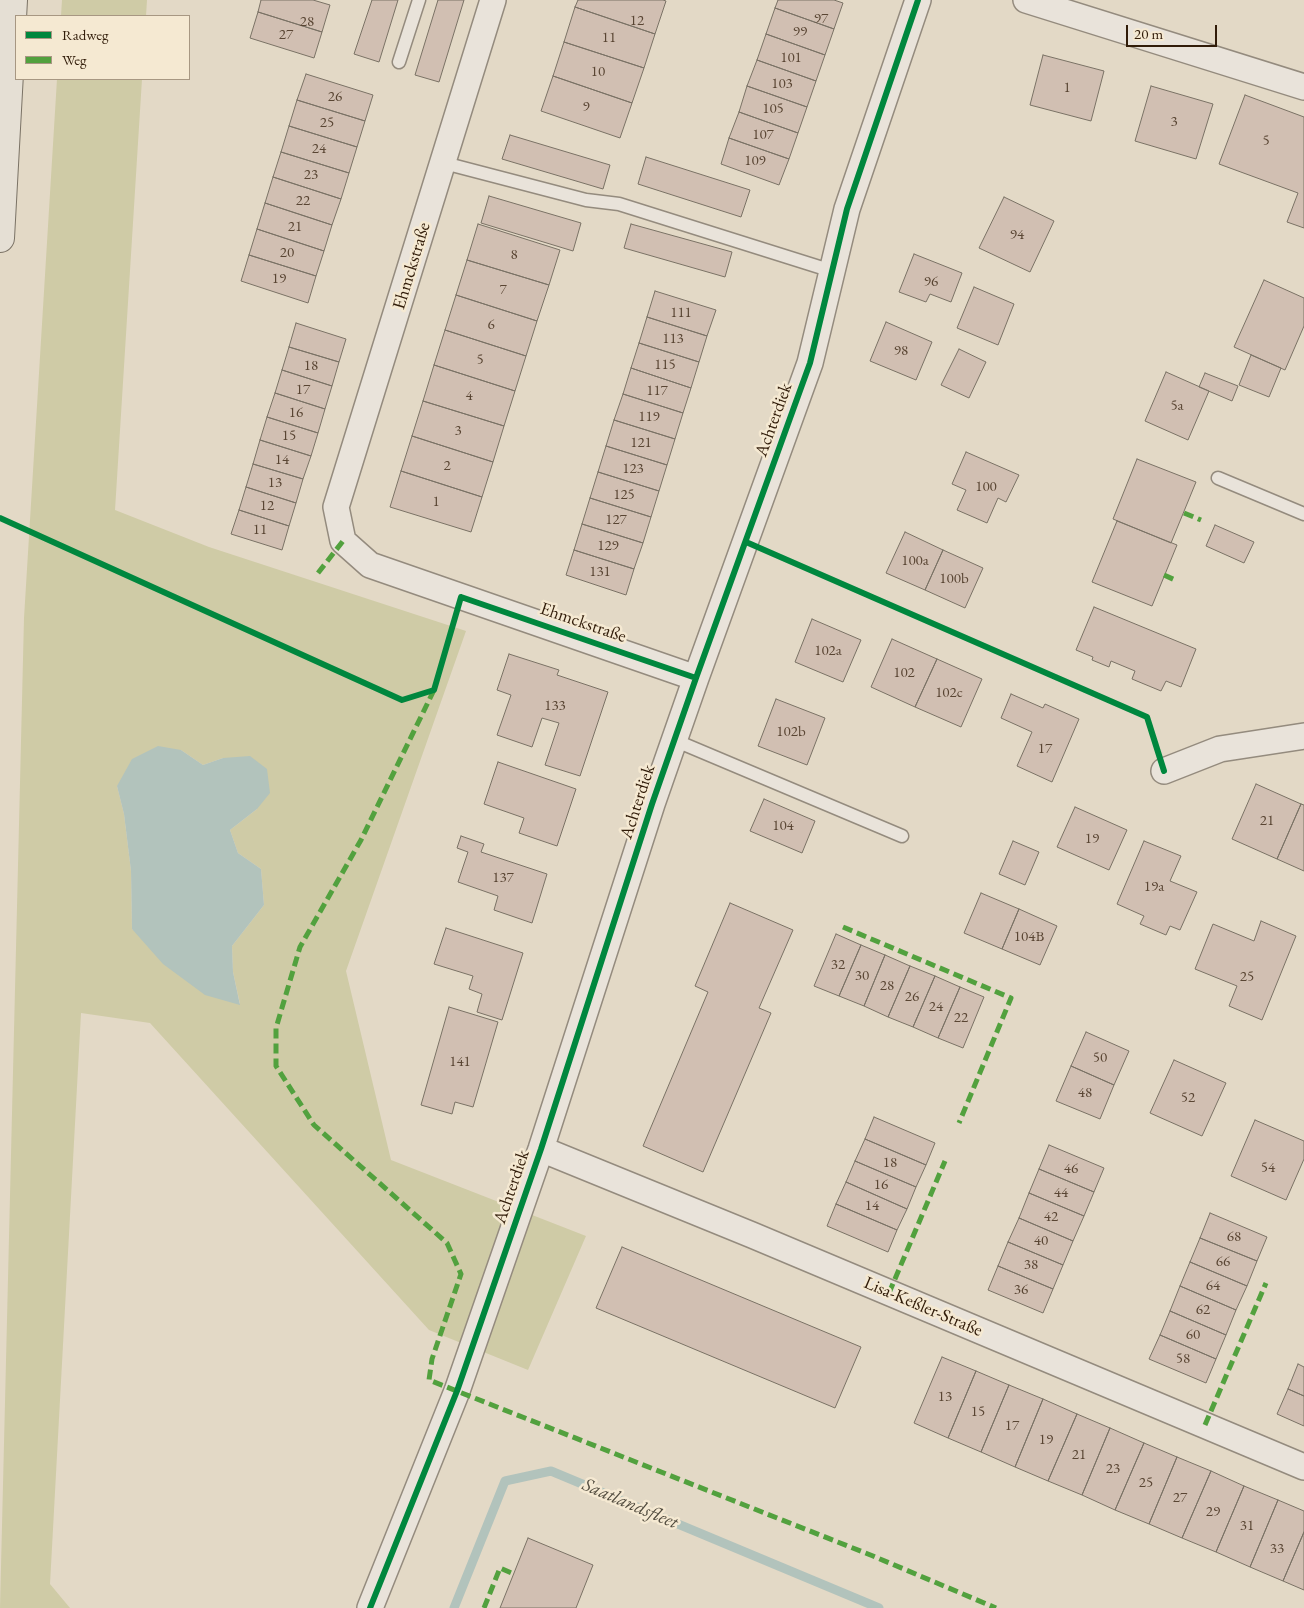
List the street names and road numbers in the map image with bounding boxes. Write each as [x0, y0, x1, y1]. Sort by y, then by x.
street label: Ehmckstraße [389, 220, 435, 312]
street label: Achterdiek [751, 380, 797, 460]
street label: Ehmckstraße [537, 598, 629, 648]
street label: Achterdiek [616, 762, 660, 842]
street label: Achterdiek [489, 1147, 535, 1227]
street label: Lisa-Keßler-Straße [860, 1272, 986, 1342]

